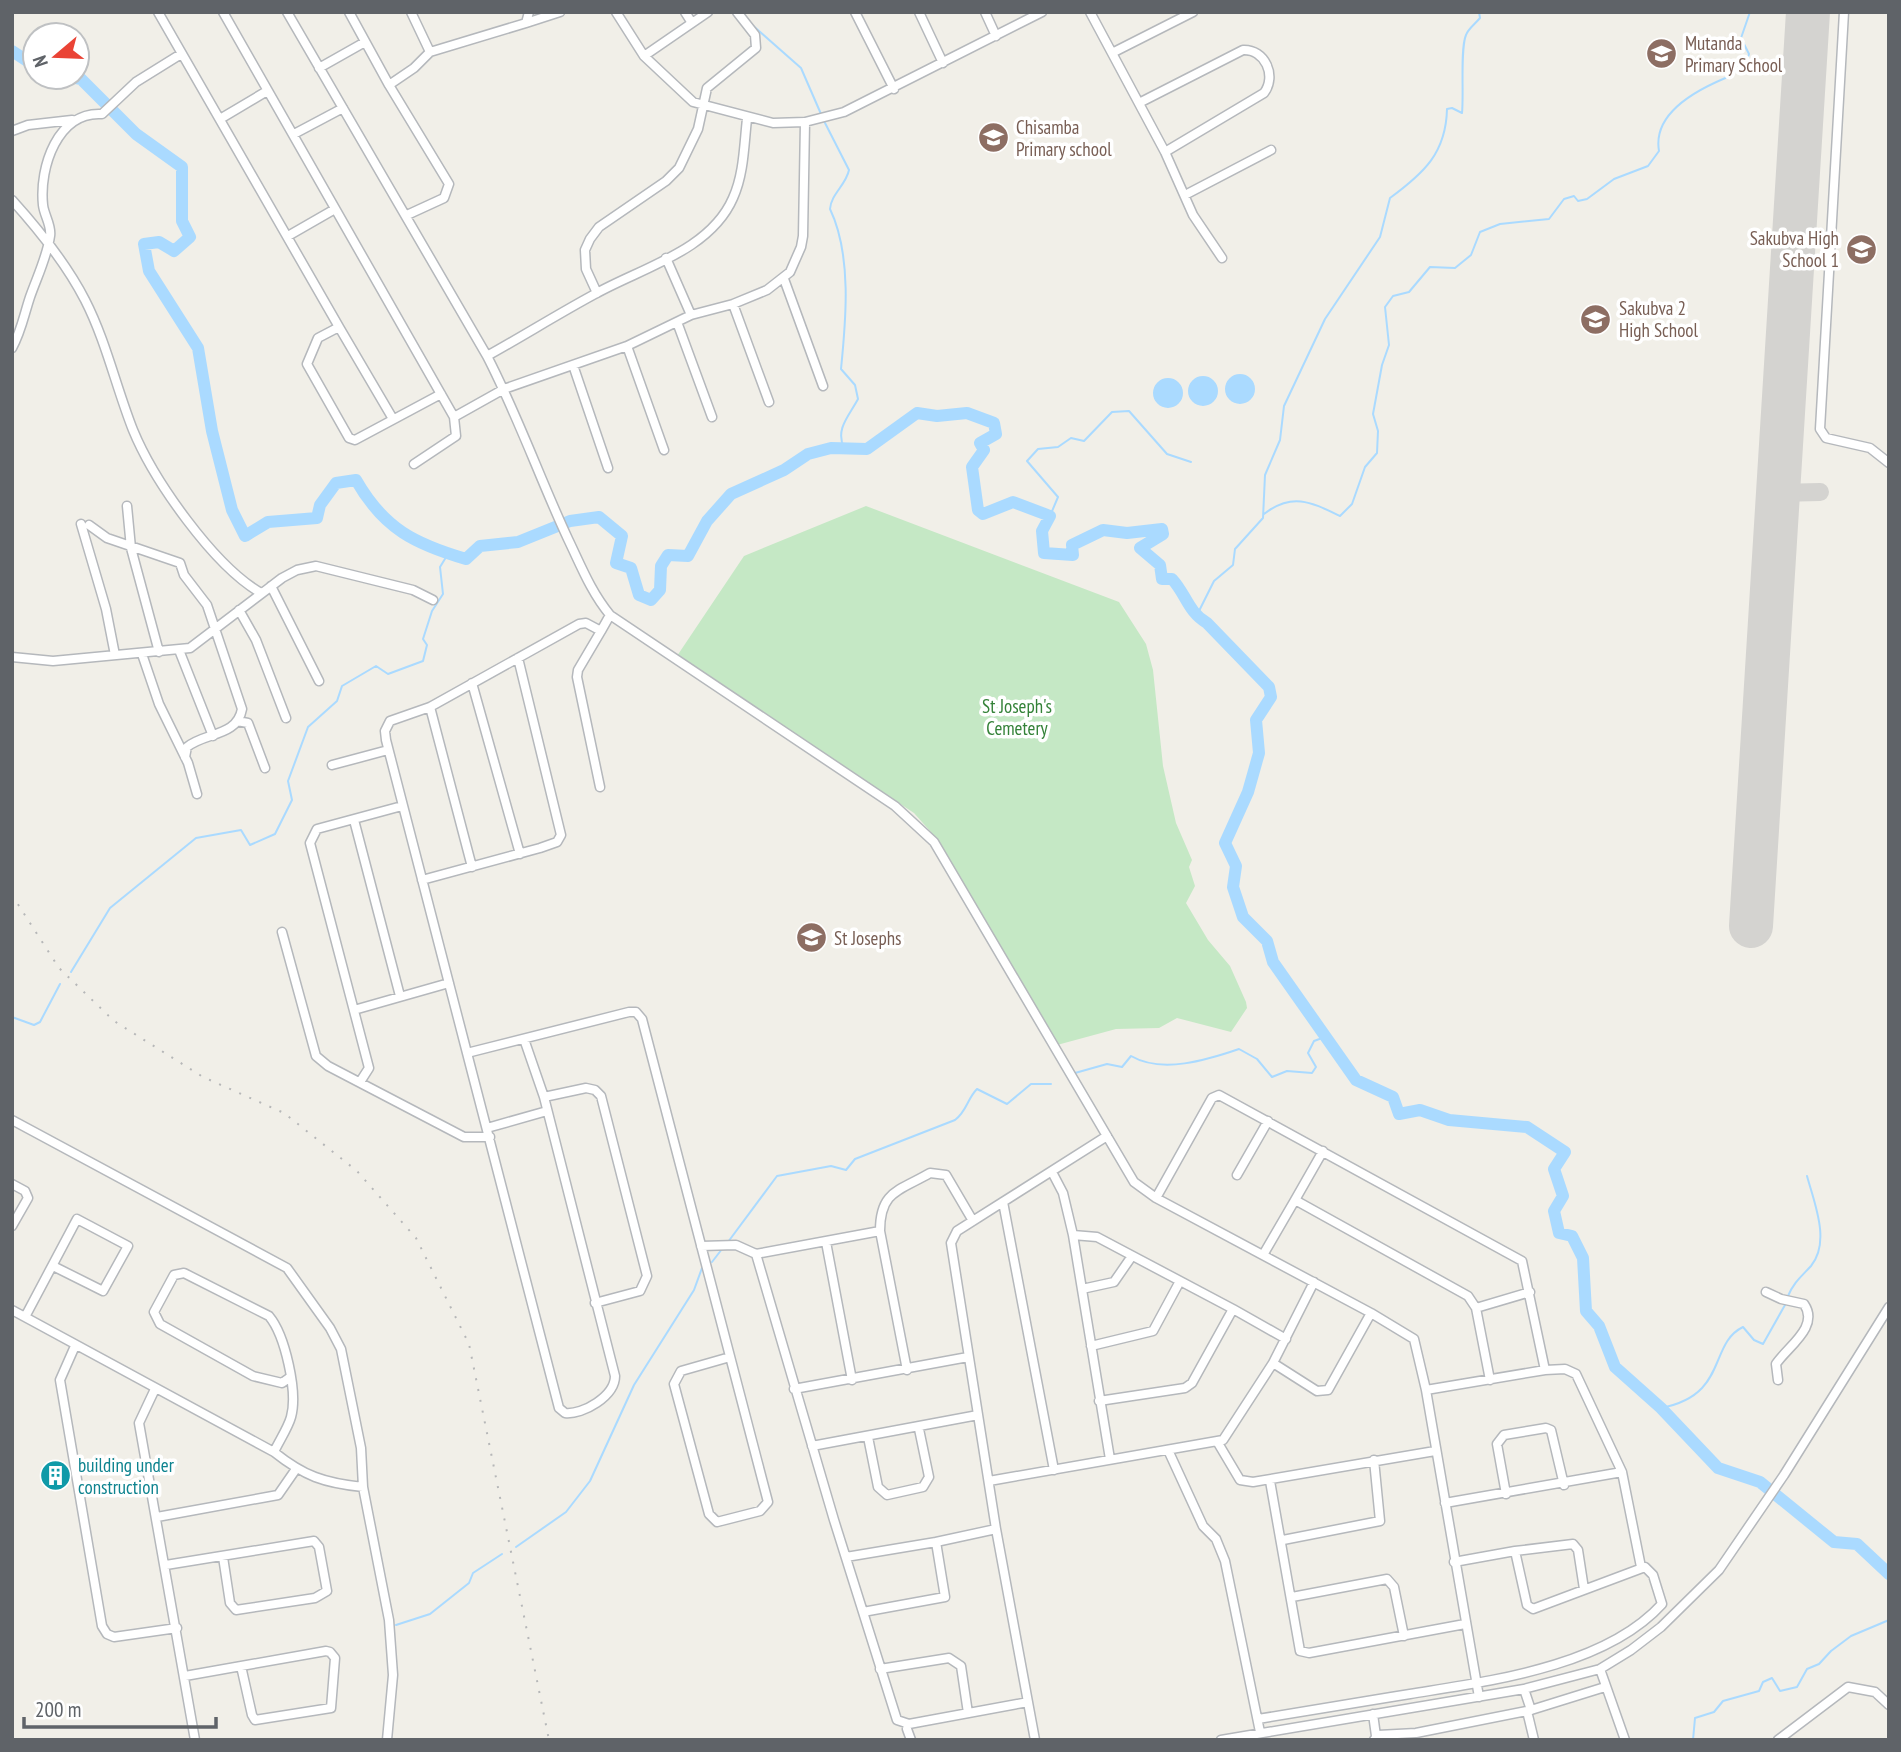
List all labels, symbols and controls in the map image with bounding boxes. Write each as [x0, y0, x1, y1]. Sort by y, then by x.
north arrow [21, 21, 91, 91]
place label: Mutanda Primary School [1685, 31, 1783, 77]
school or university icon: Mutanda Primary School [1645, 37, 1679, 71]
text: N [27, 53, 53, 70]
place label: Chisamba Primary school [1016, 115, 1112, 161]
school or university icon: Chisamba Primary school [976, 121, 1010, 155]
place label: Sakubva High School 1 [1750, 226, 1839, 272]
school or university icon: Sakubva High School 1 [1845, 232, 1879, 266]
place label: Sakubva 2 High School [1619, 296, 1699, 342]
school or university icon: Sakubva 2 High School [1579, 302, 1613, 336]
park label: St Joseph's Cemetery [982, 694, 1052, 740]
school or university icon: St Josephs [794, 921, 828, 955]
place label: St Josephs [834, 926, 902, 950]
place label: building under construction [78, 1453, 175, 1499]
building icon: building under construction [38, 1459, 72, 1493]
scale bar [24, 1686, 217, 1730]
text: 200 m [35, 1696, 81, 1723]

